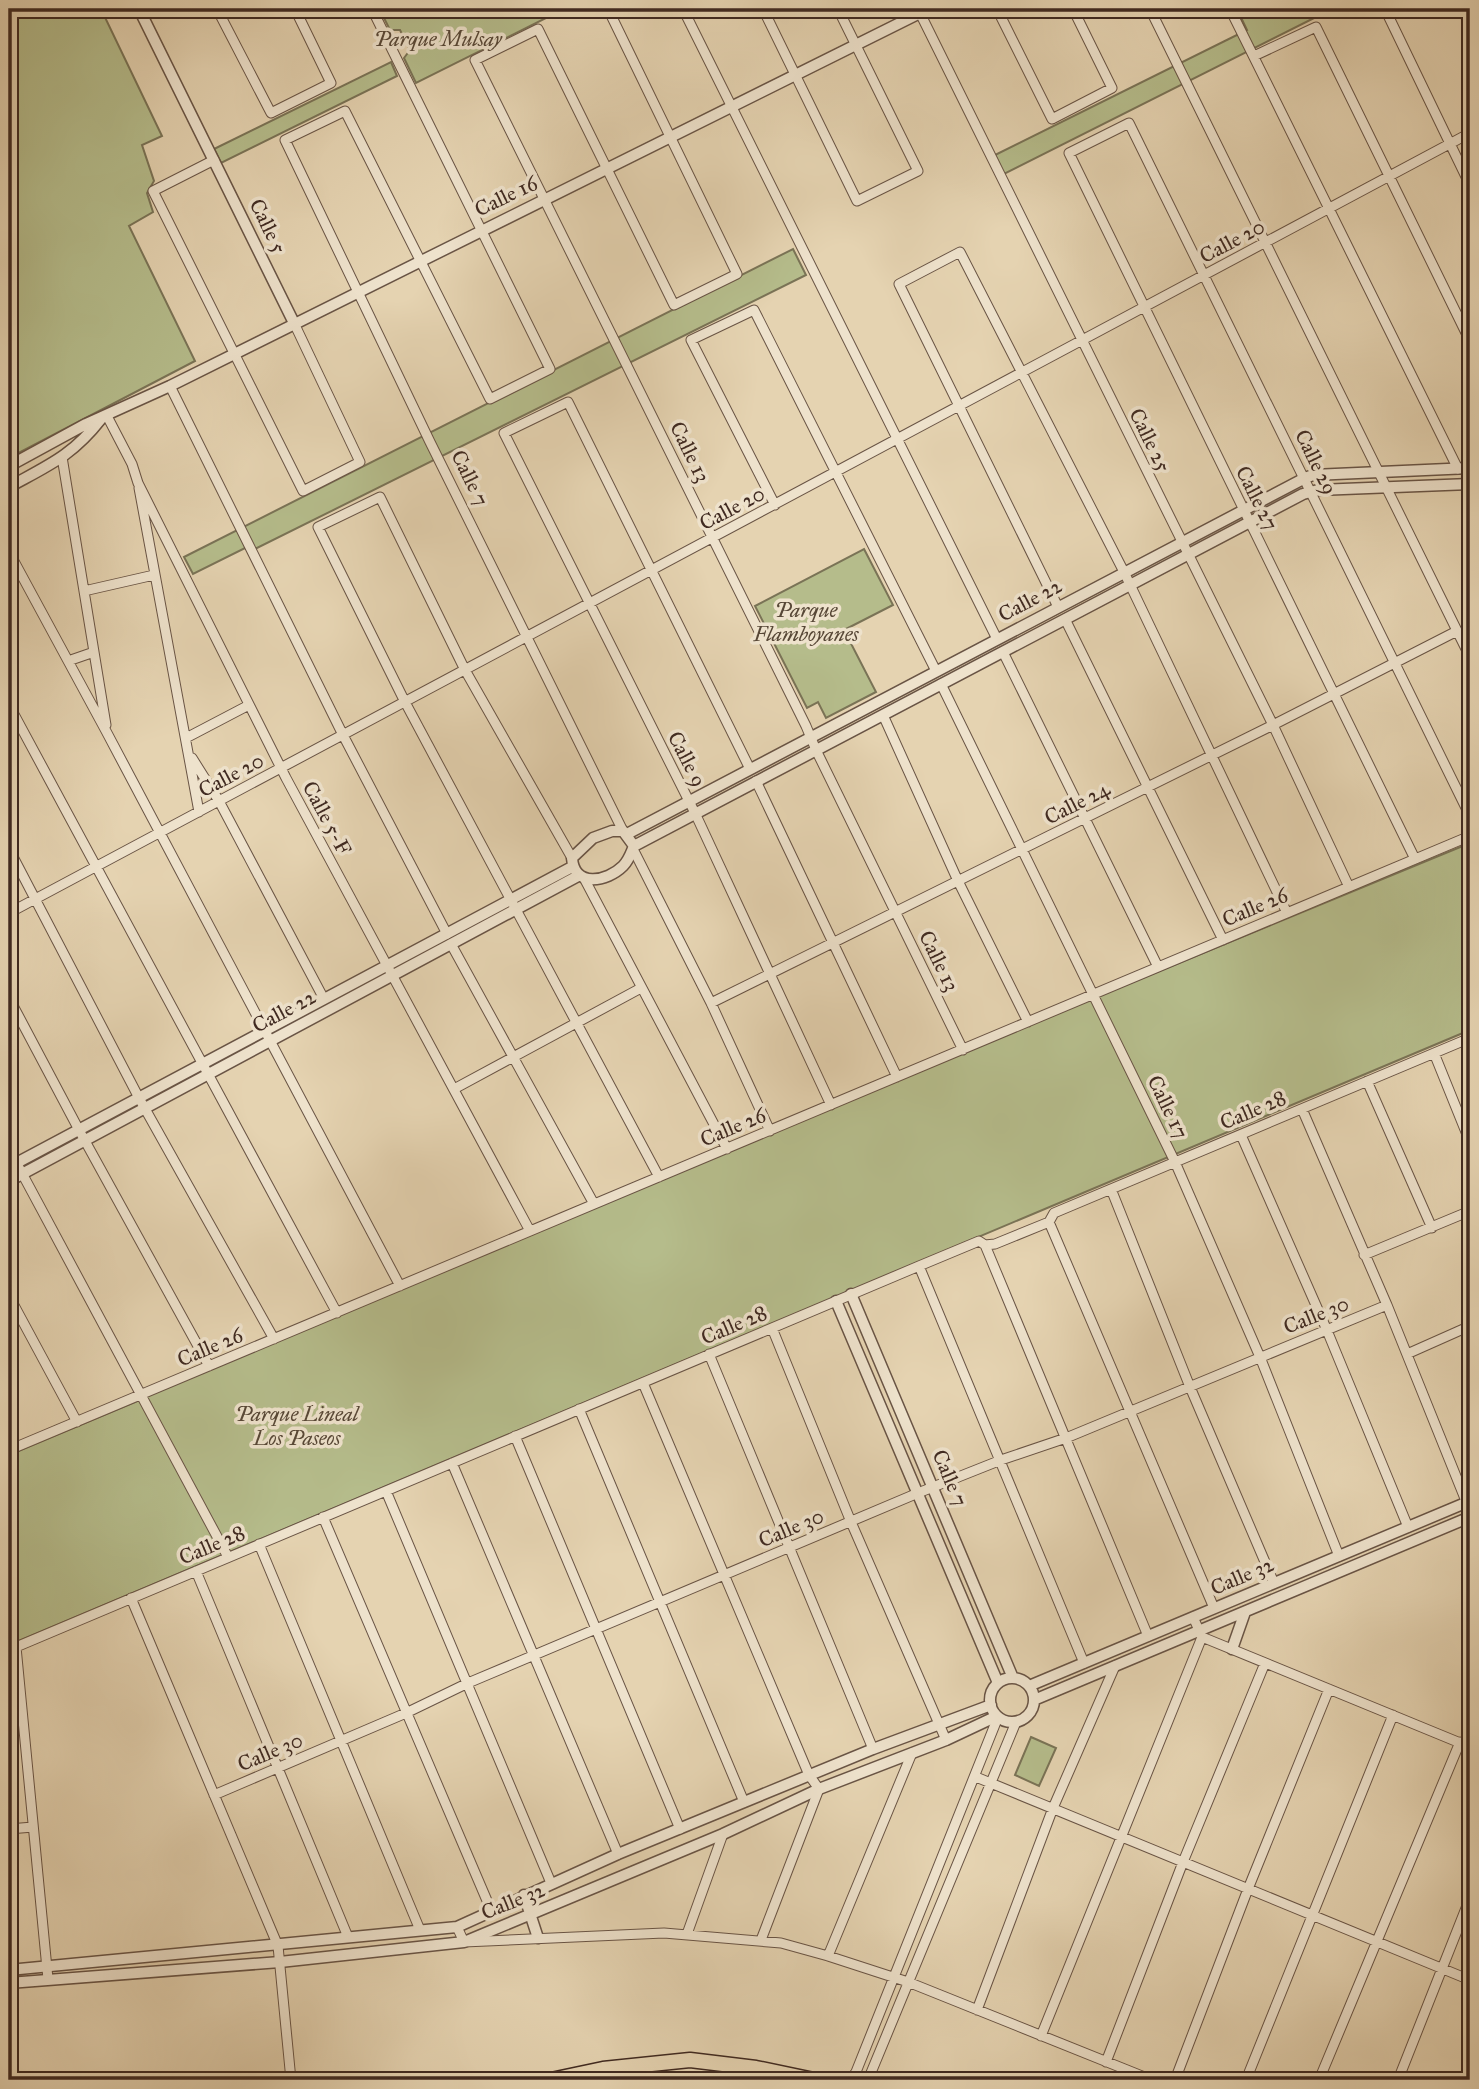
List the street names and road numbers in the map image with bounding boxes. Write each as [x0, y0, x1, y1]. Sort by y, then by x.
street label: Calle 16 [470, 169, 543, 222]
street label: Calle 5 [244, 194, 292, 258]
street label: Calle 20 [1195, 213, 1269, 269]
street label: Calle 25 [1123, 404, 1177, 476]
street label: Calle 13 [664, 417, 716, 487]
street label: Calle 29 [1289, 425, 1343, 499]
street label: Calle 7 [445, 446, 495, 510]
street label: Calle 27 [1230, 461, 1284, 535]
street label: Calle 20 [695, 480, 769, 536]
street label: Calle 22 [994, 572, 1067, 628]
street label: Calle 9 [662, 727, 712, 791]
street label: Calle 20 [194, 747, 268, 803]
street label: Calle 24 [1040, 775, 1115, 830]
street label: Calle 5-F [297, 777, 357, 860]
street label: Calle 26 [1218, 881, 1293, 932]
street label: Calle 13 [913, 926, 965, 996]
street label: Calle 22 [248, 983, 321, 1039]
street label: Calle 17 [1142, 1071, 1194, 1143]
street label: Calle 28 [1216, 1085, 1290, 1135]
street label: Calle 26 [696, 1101, 771, 1152]
street label: Calle 30 [1279, 1290, 1353, 1340]
street label: Calle 28 [697, 1300, 771, 1350]
street label: Calle 26 [173, 1321, 248, 1372]
street label: Calle 7 [927, 1446, 973, 1510]
street label: Calle 30 [754, 1503, 828, 1553]
street label: Calle 28 [175, 1520, 249, 1570]
street label: Calle 32 [1206, 1551, 1278, 1601]
street label: Calle 30 [233, 1727, 307, 1777]
street label: Calle 32 [477, 1876, 549, 1926]

